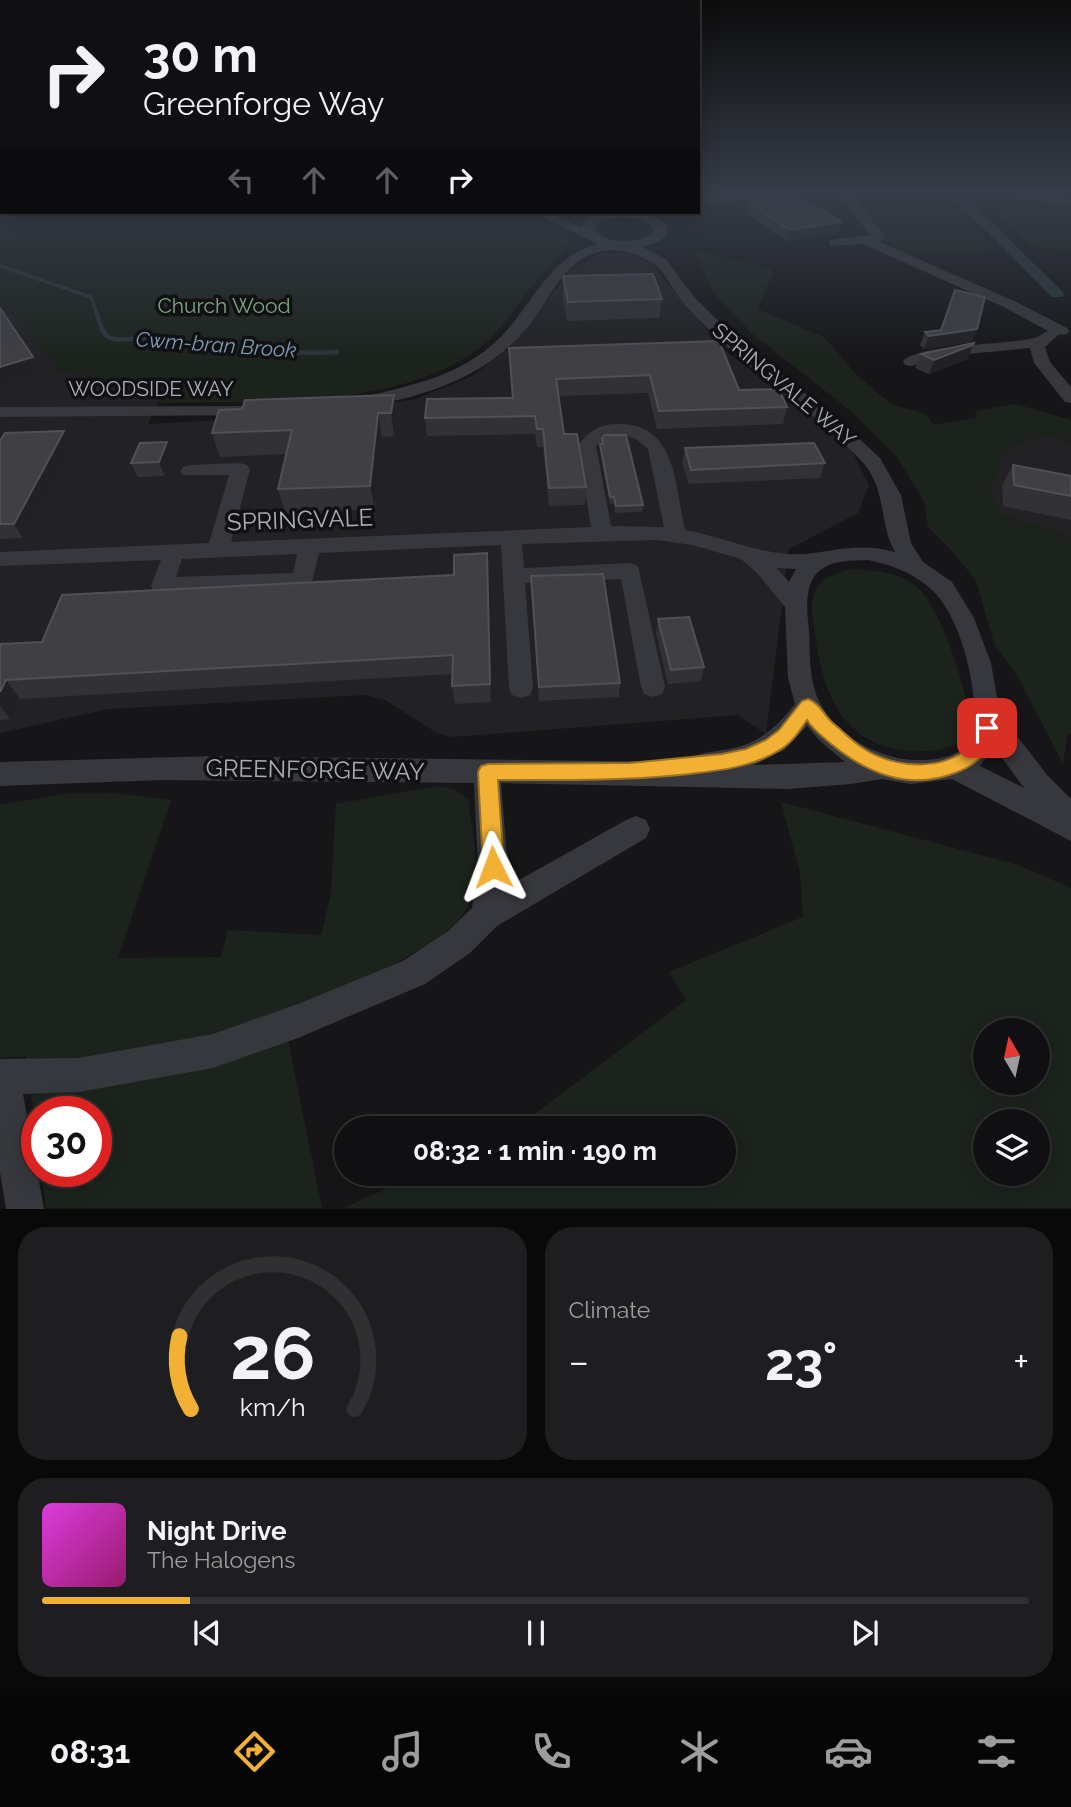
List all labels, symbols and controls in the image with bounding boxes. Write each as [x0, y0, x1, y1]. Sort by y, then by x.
text: 30 m [143, 26, 258, 83]
icon: right [28, 28, 119, 119]
text: Greenforge Way [143, 85, 384, 122]
icon: left [222, 161, 260, 199]
icon: ahead [295, 161, 333, 199]
icon: ahead [368, 161, 406, 199]
icon: right [441, 161, 479, 199]
park label: Church Wood [157, 293, 291, 318]
street label: SPRINGVALE WAY [708, 317, 861, 452]
water label: Cwm-bran Brook [135, 326, 297, 363]
street label: WOODSIDE WAY [68, 376, 234, 401]
street label: SPRINGVALE [227, 502, 373, 537]
pin [957, 698, 1017, 758]
icon: arrive [968, 709, 1006, 747]
street label: GREENFORGE WAY [205, 753, 425, 786]
position arrow [456, 830, 530, 904]
north arrow [973, 1018, 1050, 1096]
map controls [973, 1018, 1050, 1186]
speed limit sign: 30 [21, 1096, 112, 1187]
button: layers [973, 1109, 1050, 1186]
text: 08:32 · 1 min · 190 m [413, 1136, 657, 1166]
text: Climate [569, 1296, 650, 1323]
text: 26 [230, 1312, 315, 1397]
text: 23° [765, 1331, 837, 1392]
text: − [569, 1339, 589, 1384]
text: + [1013, 1339, 1029, 1384]
text: km/h [239, 1392, 305, 1422]
text: Night Drive [147, 1516, 286, 1546]
text: The Halogens [147, 1546, 295, 1573]
icon: previous [188, 1614, 226, 1652]
icon: pause [517, 1614, 555, 1652]
icon: next [846, 1614, 884, 1652]
icon: directions [230, 1727, 279, 1776]
icon: music [378, 1727, 427, 1776]
icon: phone [527, 1727, 576, 1776]
icon: climate [675, 1727, 724, 1776]
icon: car [824, 1727, 873, 1776]
icon: filters [972, 1727, 1021, 1776]
text: 08:31 [50, 1733, 130, 1770]

